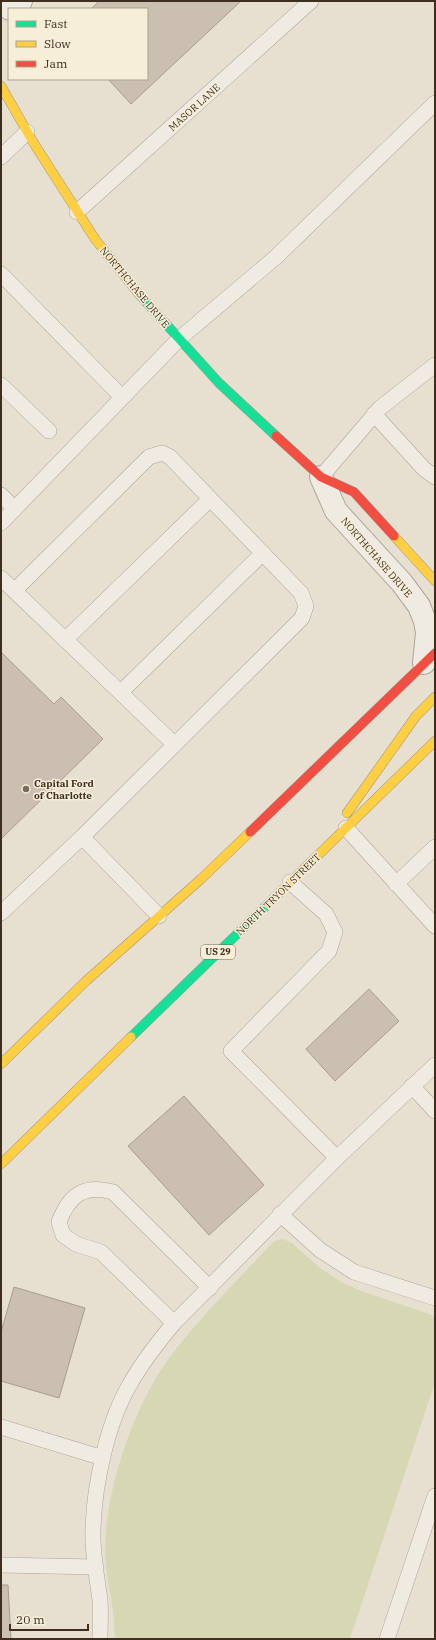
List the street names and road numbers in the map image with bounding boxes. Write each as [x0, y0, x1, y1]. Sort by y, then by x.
street label: MASOR LANE [166, 81, 223, 134]
street label: NORTHCHASE DRIVE [97, 244, 172, 331]
street label: NORTHCHASE DRIVE [338, 515, 415, 600]
street label: NORTH TRYON STREET [233, 850, 324, 938]
road number: US 29 [201, 945, 235, 959]

